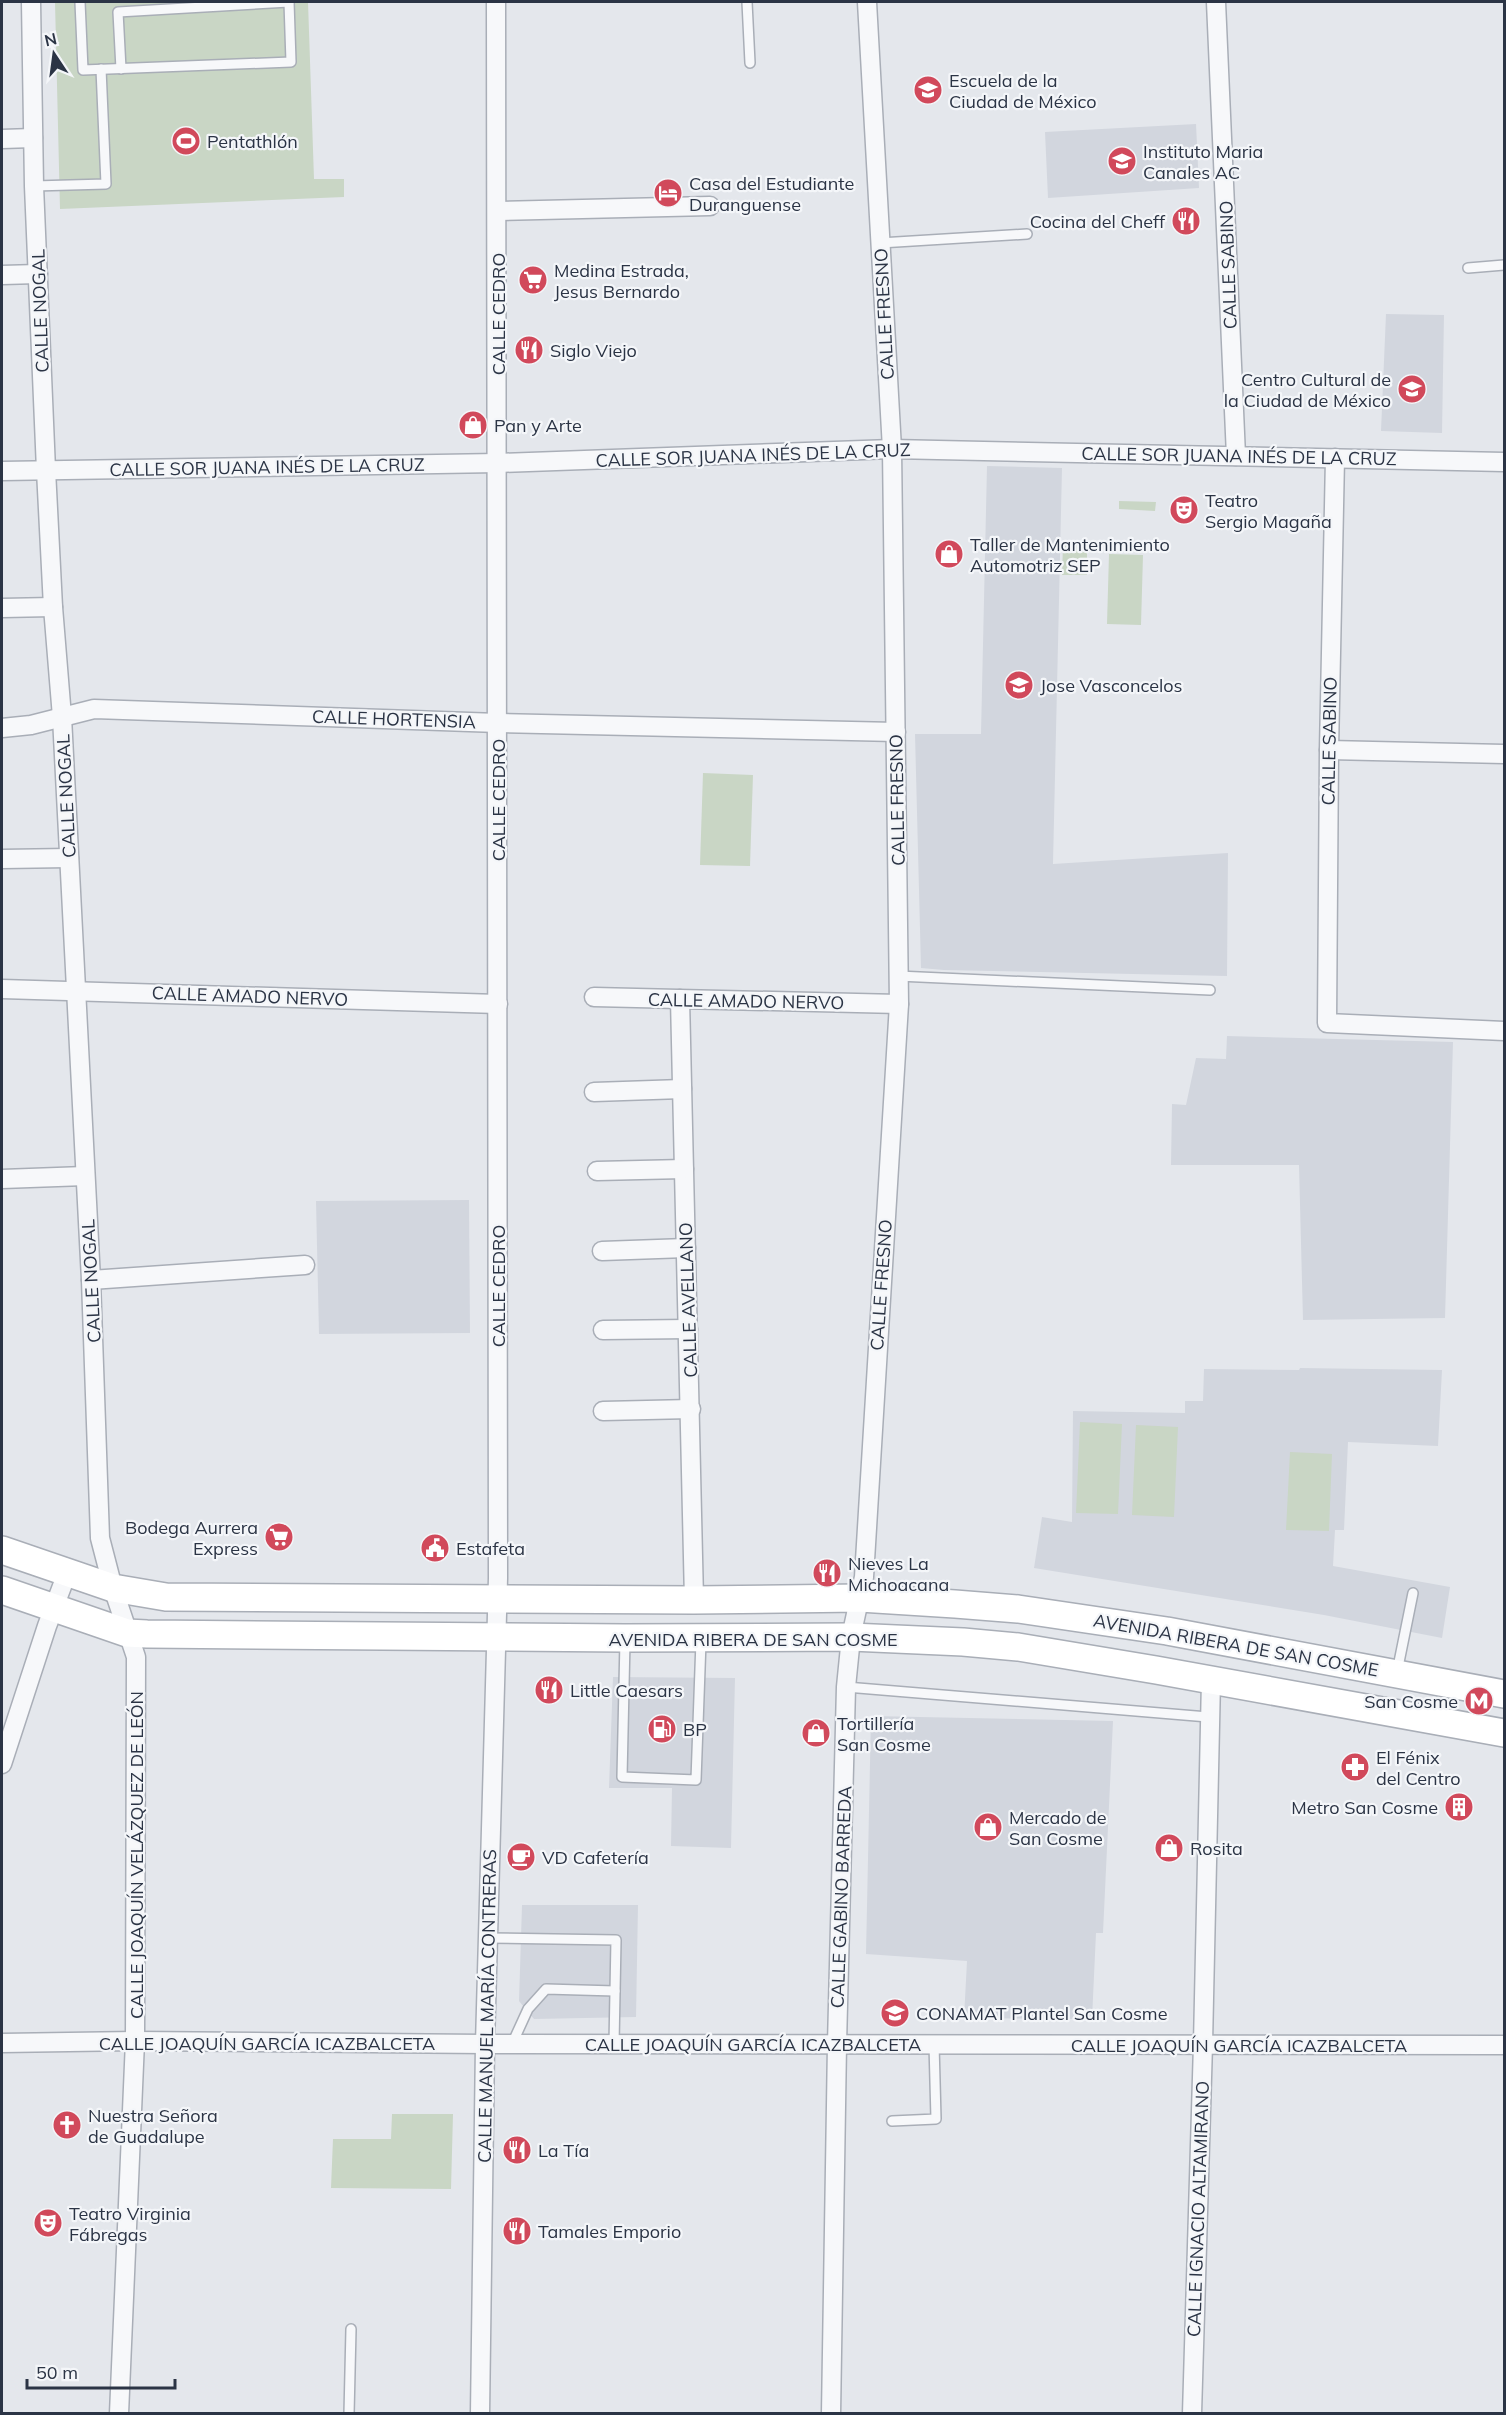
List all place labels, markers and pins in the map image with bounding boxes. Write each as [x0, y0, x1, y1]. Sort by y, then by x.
place label: Escuela de la Ciudad de México [949, 69, 1096, 113]
school or university icon: Escuela de la Ciudad de México [912, 74, 944, 106]
sports icon: Pentathlón [170, 125, 202, 157]
place label: Pentathlón [207, 130, 298, 153]
place label: Instituto Maria Canales AC [1143, 140, 1263, 184]
school or university icon: Instituto Maria Canales AC [1106, 145, 1138, 177]
place label: Casa del Estudiante Duranguense [689, 172, 854, 216]
hotel icon: Casa del Estudiante Duranguense [652, 177, 684, 209]
restaurant icon: Cocina del Cheff [1170, 205, 1202, 237]
place label: Cocina del Cheff [1030, 210, 1166, 233]
place label: Medina Estrada, Jesus Bernardo [554, 259, 689, 303]
supermarket icon: Medina Estrada, Jesus Bernardo [517, 264, 549, 296]
restaurant icon: Siglo Viejo [513, 334, 545, 366]
place label: Siglo Viejo [550, 339, 637, 362]
place label: Centro Cultural de la Ciudad de México [1224, 368, 1391, 412]
school or university icon: Centro Cultural de la Ciudad de México [1396, 373, 1428, 405]
shop icon: Pan y Arte [457, 409, 489, 441]
place label: Pan y Arte [494, 414, 582, 437]
place label: Teatro Sergio Magaña [1205, 489, 1332, 533]
theatre icon: Teatro Sergio Magaña [1168, 494, 1200, 526]
place label: Taller de Mantenimiento Automotriz SEP [970, 533, 1170, 577]
shop icon: Taller de Mantenimiento Automotriz SEP [933, 538, 965, 570]
school or university icon: Jose Vasconcelos [1003, 669, 1035, 701]
place label: Jose Vasconcelos [1040, 674, 1183, 697]
place label: Bodega Aurrera Express [125, 1516, 258, 1560]
supermarket icon: Bodega Aurrera Express [263, 1521, 295, 1553]
public building icon: Estafeta [419, 1532, 451, 1564]
place label: Estafeta [456, 1537, 525, 1560]
place label: Nieves La Michoacana [848, 1552, 949, 1596]
restaurant icon: Nieves La Michoacana [811, 1557, 843, 1589]
restaurant icon: Little Caesars [533, 1674, 565, 1706]
place label: Little Caesars [570, 1679, 683, 1702]
metro station icon: San Cosme [1463, 1685, 1495, 1717]
place label: San Cosme [1364, 1690, 1458, 1713]
place label: Tortillería San Cosme [837, 1712, 931, 1756]
fuel station icon: BP [646, 1713, 678, 1745]
shop icon: Tortillería San Cosme [800, 1717, 832, 1749]
place label: BP [683, 1718, 707, 1741]
place label: El Fénix del Centro [1376, 1746, 1461, 1790]
pharmacy icon: El Fénix del Centro [1339, 1751, 1371, 1783]
building icon: Metro San Cosme [1443, 1791, 1475, 1823]
place label: Metro San Cosme [1291, 1796, 1438, 1819]
place label: Mercado de San Cosme [1009, 1806, 1107, 1850]
shop icon: Mercado de San Cosme [972, 1811, 1004, 1843]
shop icon: Rosita [1153, 1832, 1185, 1864]
place label: Rosita [1190, 1837, 1243, 1860]
cafe icon: VD Cafetería [505, 1841, 537, 1873]
place label: VD Cafetería [542, 1846, 649, 1869]
school or university icon: CONAMAT Plantel San Cosme [879, 1997, 911, 2029]
place label: CONAMAT Plantel San Cosme [916, 2002, 1167, 2025]
place label: Nuestra Señora de Guadalupe [88, 2104, 218, 2148]
church icon: Nuestra Señora de Guadalupe [51, 2109, 83, 2141]
restaurant icon: La Tía [501, 2134, 533, 2166]
place label: La Tía [538, 2139, 589, 2162]
place label: Teatro Virginia Fábregas [69, 2202, 191, 2246]
theatre icon: Teatro Virginia Fábregas [32, 2207, 64, 2239]
restaurant icon: Tamales Emporio [501, 2215, 533, 2247]
place label: Tamales Emporio [538, 2220, 681, 2243]

